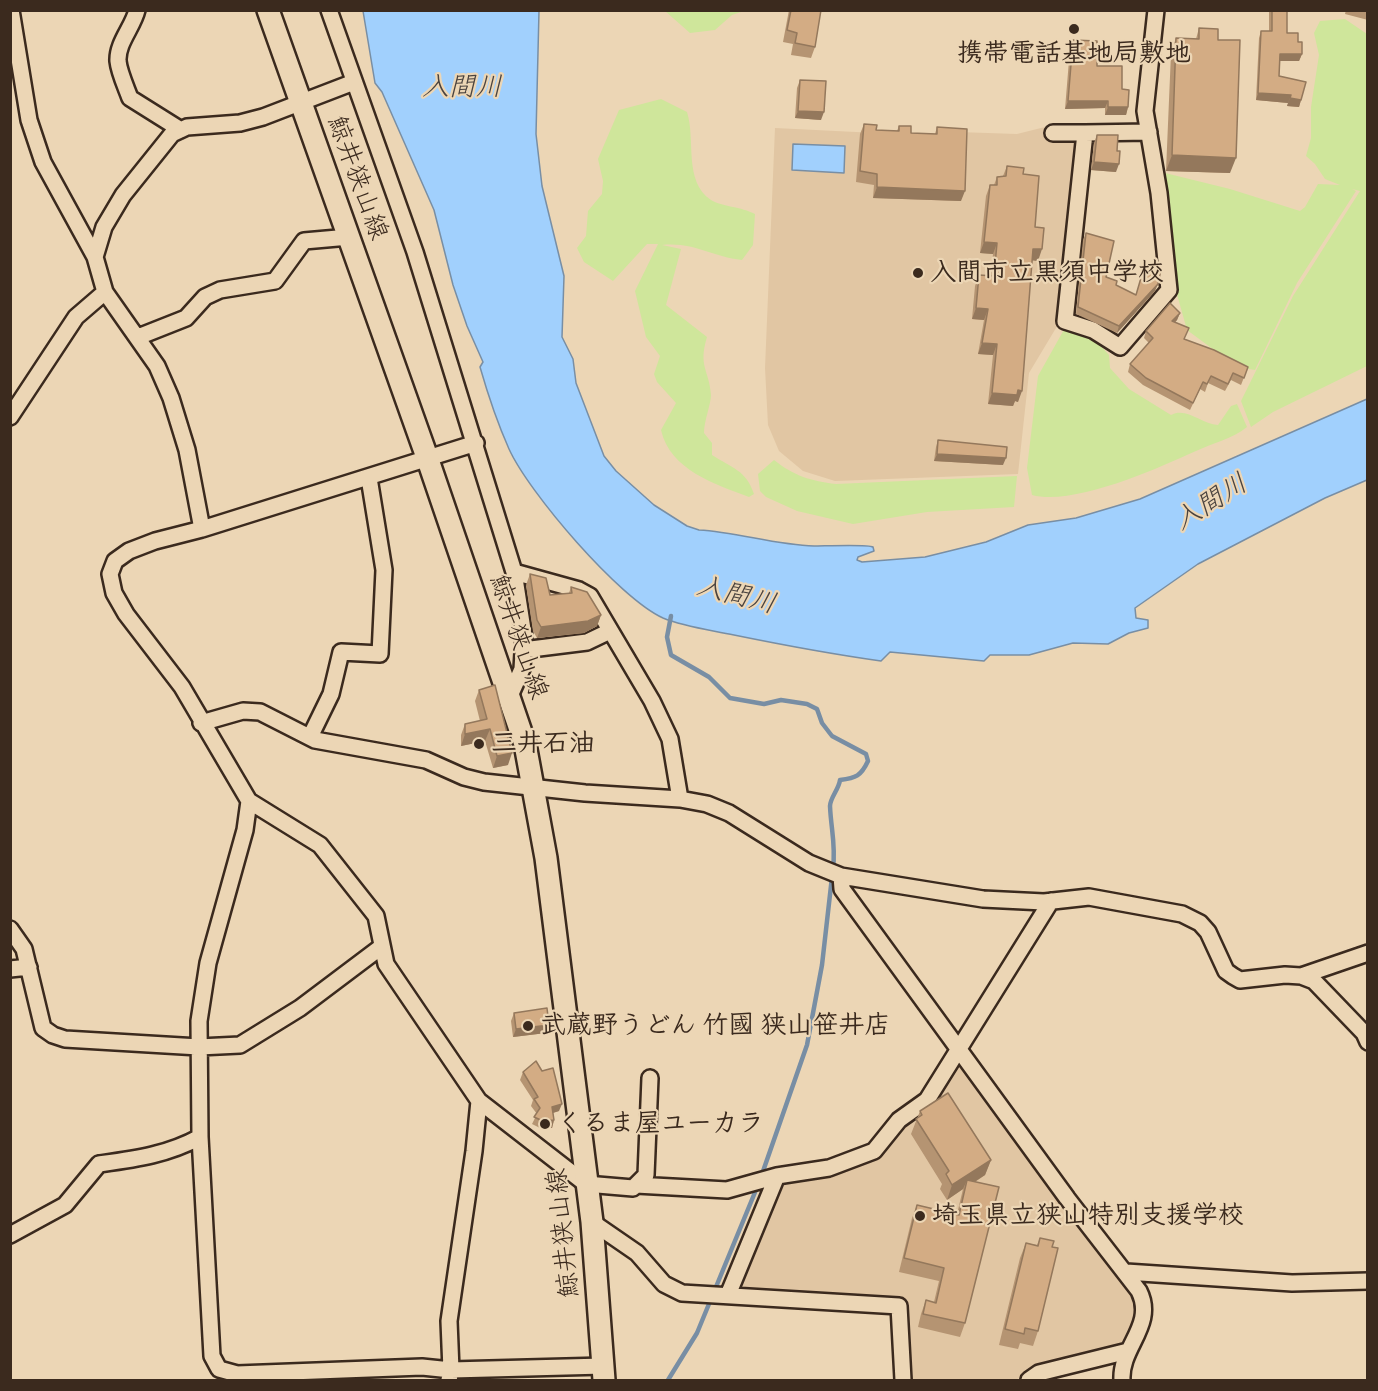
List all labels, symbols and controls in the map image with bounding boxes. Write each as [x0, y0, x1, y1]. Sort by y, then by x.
marker: 携帯電話基地局敷地 [1067, 22, 1081, 36]
place label: 携帯電話基地局敷地 [957, 38, 1191, 70]
water label: 入間川 [422, 72, 502, 104]
street label: 鯨井狭山線 [320, 112, 394, 244]
place label: 入間市立黒須中学校 [930, 257, 1164, 289]
marker: 入間市立黒須中学校 [911, 266, 925, 280]
water label: 入間川 [1168, 468, 1254, 538]
street label: 鯨井狭山線 [482, 570, 554, 704]
water label: 入間川 [693, 570, 779, 622]
place label: 三井石油 [491, 728, 595, 760]
marker: 三井石油 [472, 737, 486, 751]
place label: 武蔵野うどん 竹國 狭山笹井店 [540, 1010, 891, 1042]
marker: 武蔵野うどん 竹國 狭山笹井店 [521, 1019, 535, 1033]
place label: くるま屋ユーカラ [557, 1108, 764, 1140]
marker: くるま屋ユーカラ [538, 1117, 552, 1131]
street label: 鯨井狭山線 [542, 1167, 586, 1299]
place label: 埼玉県立狭山特別支援学校 [932, 1200, 1244, 1232]
marker: 埼玉県立狭山特別支援学校 [913, 1209, 927, 1223]

